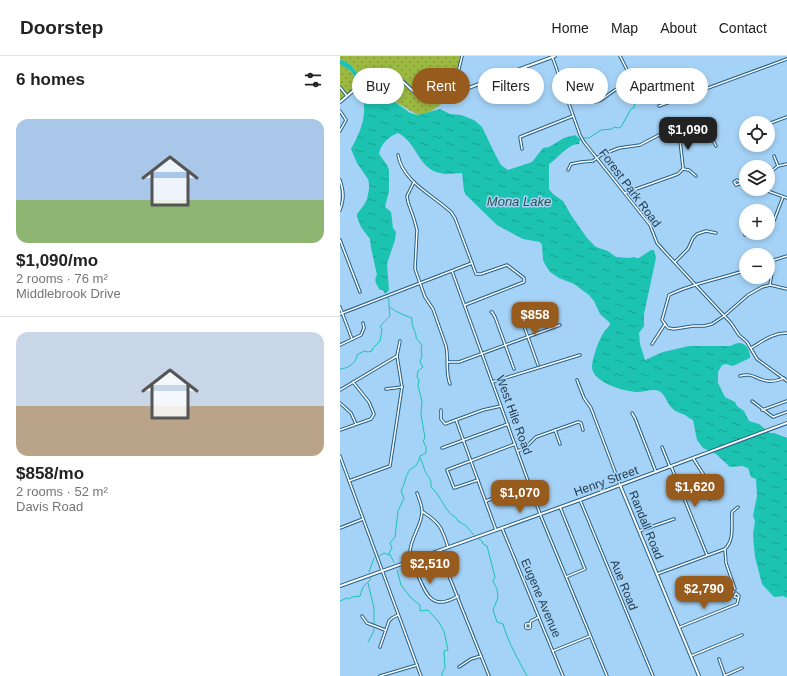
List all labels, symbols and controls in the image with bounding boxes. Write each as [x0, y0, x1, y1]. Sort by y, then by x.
text: Doorstep [20, 17, 103, 38]
text: Home [552, 20, 589, 36]
text: Map [611, 20, 638, 36]
text: About [660, 20, 697, 36]
text: Contact [719, 20, 767, 36]
chip: Buy [352, 68, 404, 104]
chip: Rent [412, 68, 470, 104]
chip: Filters [478, 68, 544, 104]
chip: New [552, 68, 608, 104]
chip: Apartment [616, 68, 708, 104]
icon: filters [302, 69, 324, 91]
text: 6 homes [16, 70, 85, 89]
map controls [739, 116, 775, 284]
button: locate [739, 116, 775, 152]
pin: $1,090 [655, 117, 721, 151]
text: $1,090 [668, 122, 708, 137]
icon: home [134, 145, 206, 217]
street label: Forest Park Road [596, 146, 664, 230]
button: layers [739, 160, 775, 196]
water label: Mona Lake [487, 194, 551, 209]
button: + [739, 204, 775, 240]
button: − [739, 248, 775, 284]
text: $1,090/mo [16, 251, 98, 270]
text: 2 rooms · 76 m² [16, 271, 108, 286]
text: Middlebrook Drive [16, 286, 121, 301]
pin: $858 [511, 302, 559, 336]
text: $858 [521, 307, 549, 322]
icon: home [134, 358, 206, 430]
street label: West Hile Road [493, 374, 535, 456]
street label: Henry Street [572, 463, 641, 499]
text: $858/mo [16, 464, 84, 483]
pin: $1,620 [662, 474, 728, 508]
text: $1,620 [675, 479, 715, 494]
pin: $1,070 [487, 480, 553, 514]
text: 2 rooms · 52 m² [16, 484, 108, 499]
text: $1,070 [500, 485, 540, 500]
street label: Randall Road [626, 489, 666, 561]
text: Davis Road [16, 499, 83, 514]
pin: $2,510 [397, 551, 463, 585]
text: $2,510 [410, 556, 450, 571]
street label: Eugene Avenue [518, 556, 564, 640]
street label: Aue Road [608, 558, 640, 612]
pin: $2,790 [671, 576, 737, 610]
text: $2,790 [684, 581, 724, 596]

